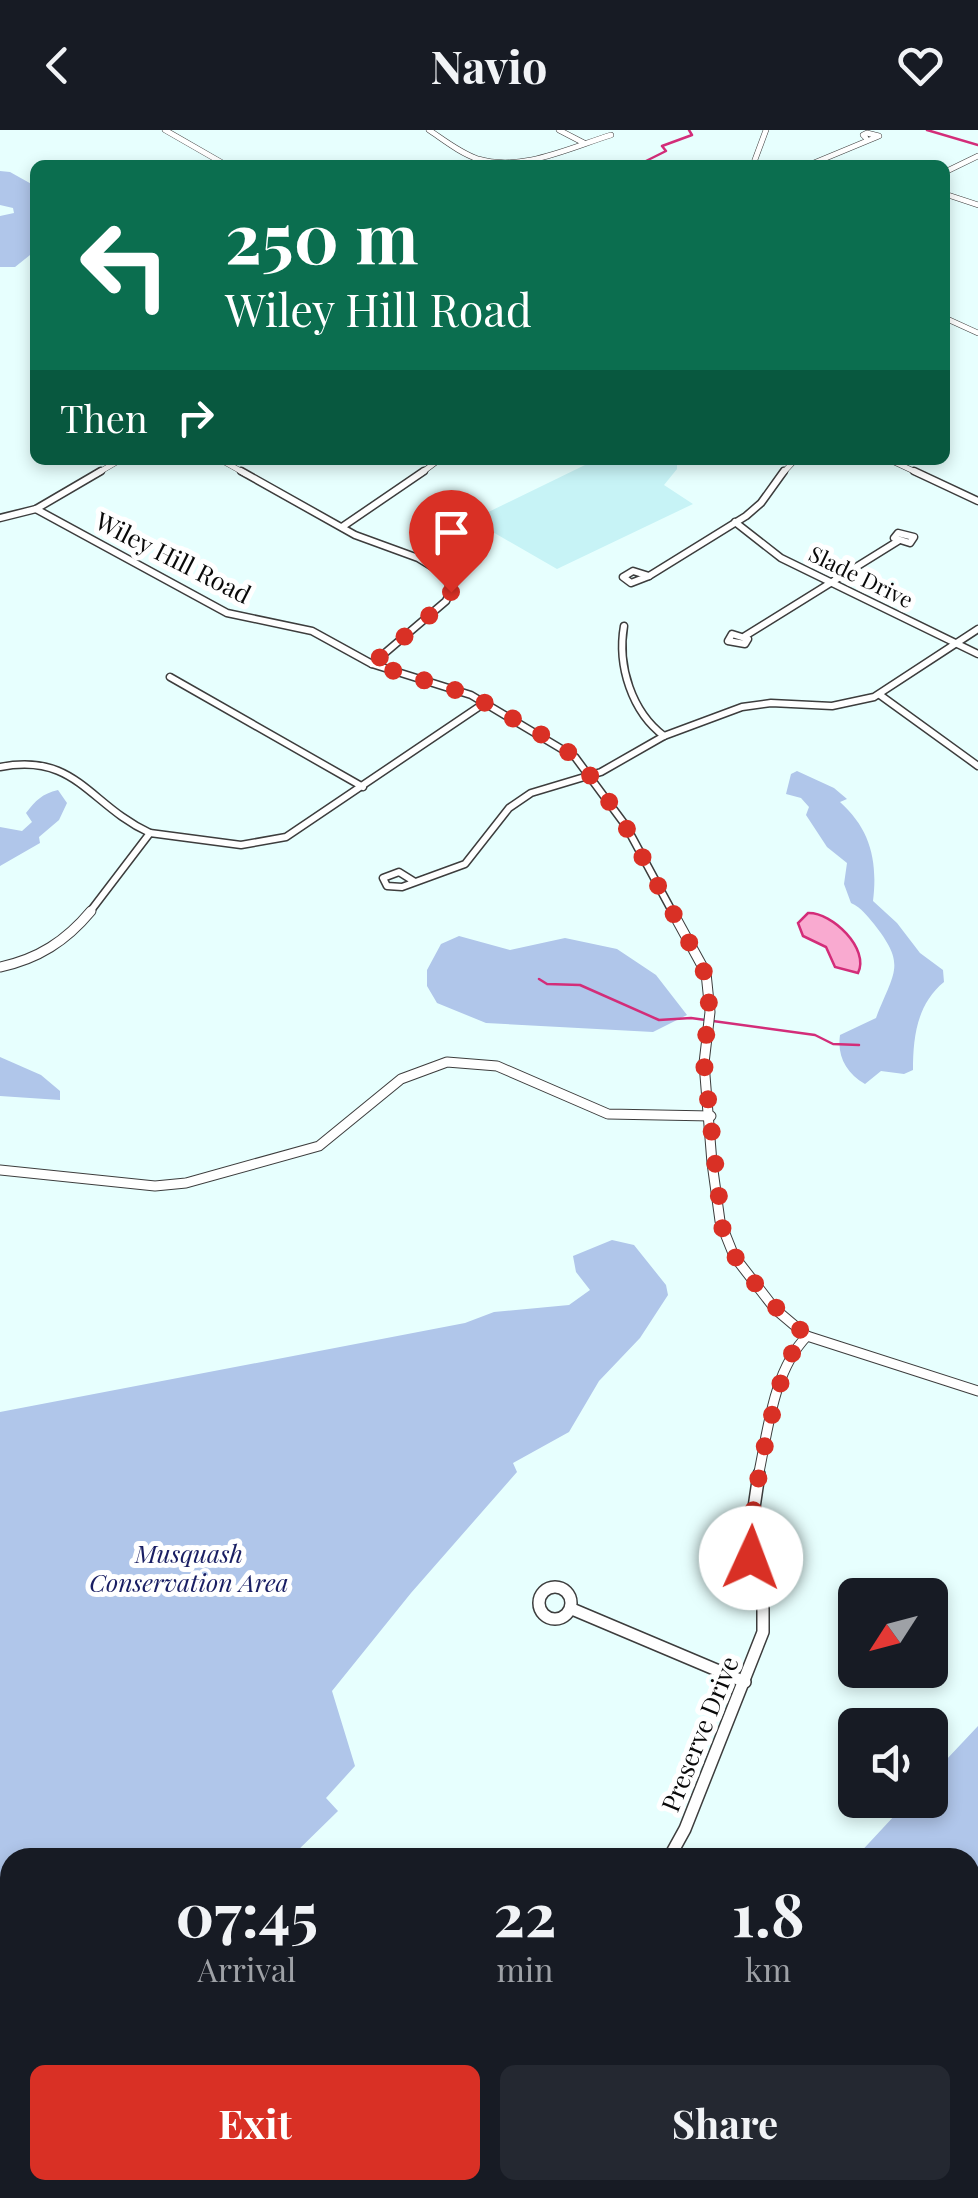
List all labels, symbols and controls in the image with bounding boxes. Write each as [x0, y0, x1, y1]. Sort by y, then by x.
text: Navio [431, 35, 547, 95]
icon: back [30, 38, 85, 93]
icon: heart [893, 38, 948, 93]
text: 250 m [225, 188, 419, 282]
icon: left [60, 200, 190, 330]
text: Wiley Hill Road [225, 278, 532, 338]
icon: right [168, 390, 223, 445]
text: Then [60, 392, 148, 443]
pin [409, 490, 494, 593]
street label: Wiley Hill Road [89, 503, 257, 610]
icon: arrive [424, 505, 479, 560]
street label: Slade Drive [804, 538, 919, 614]
position arrow [699, 1506, 803, 1610]
park label: Musquash Conservation Area [89, 1536, 289, 1598]
north arrow [838, 1578, 948, 1688]
map controls [838, 1578, 948, 1818]
street label: Preserve Drive [652, 1651, 745, 1816]
button: sound [838, 1708, 948, 1818]
text: 07:45 [175, 1872, 318, 1952]
text: 22 [494, 1872, 556, 1952]
text: 1.8 [732, 1872, 805, 1952]
text: Arrival [197, 1947, 296, 1990]
text: min [496, 1947, 553, 1990]
text: km [745, 1947, 791, 1990]
button: Exit [30, 2065, 480, 2180]
button: Share [500, 2065, 950, 2180]

